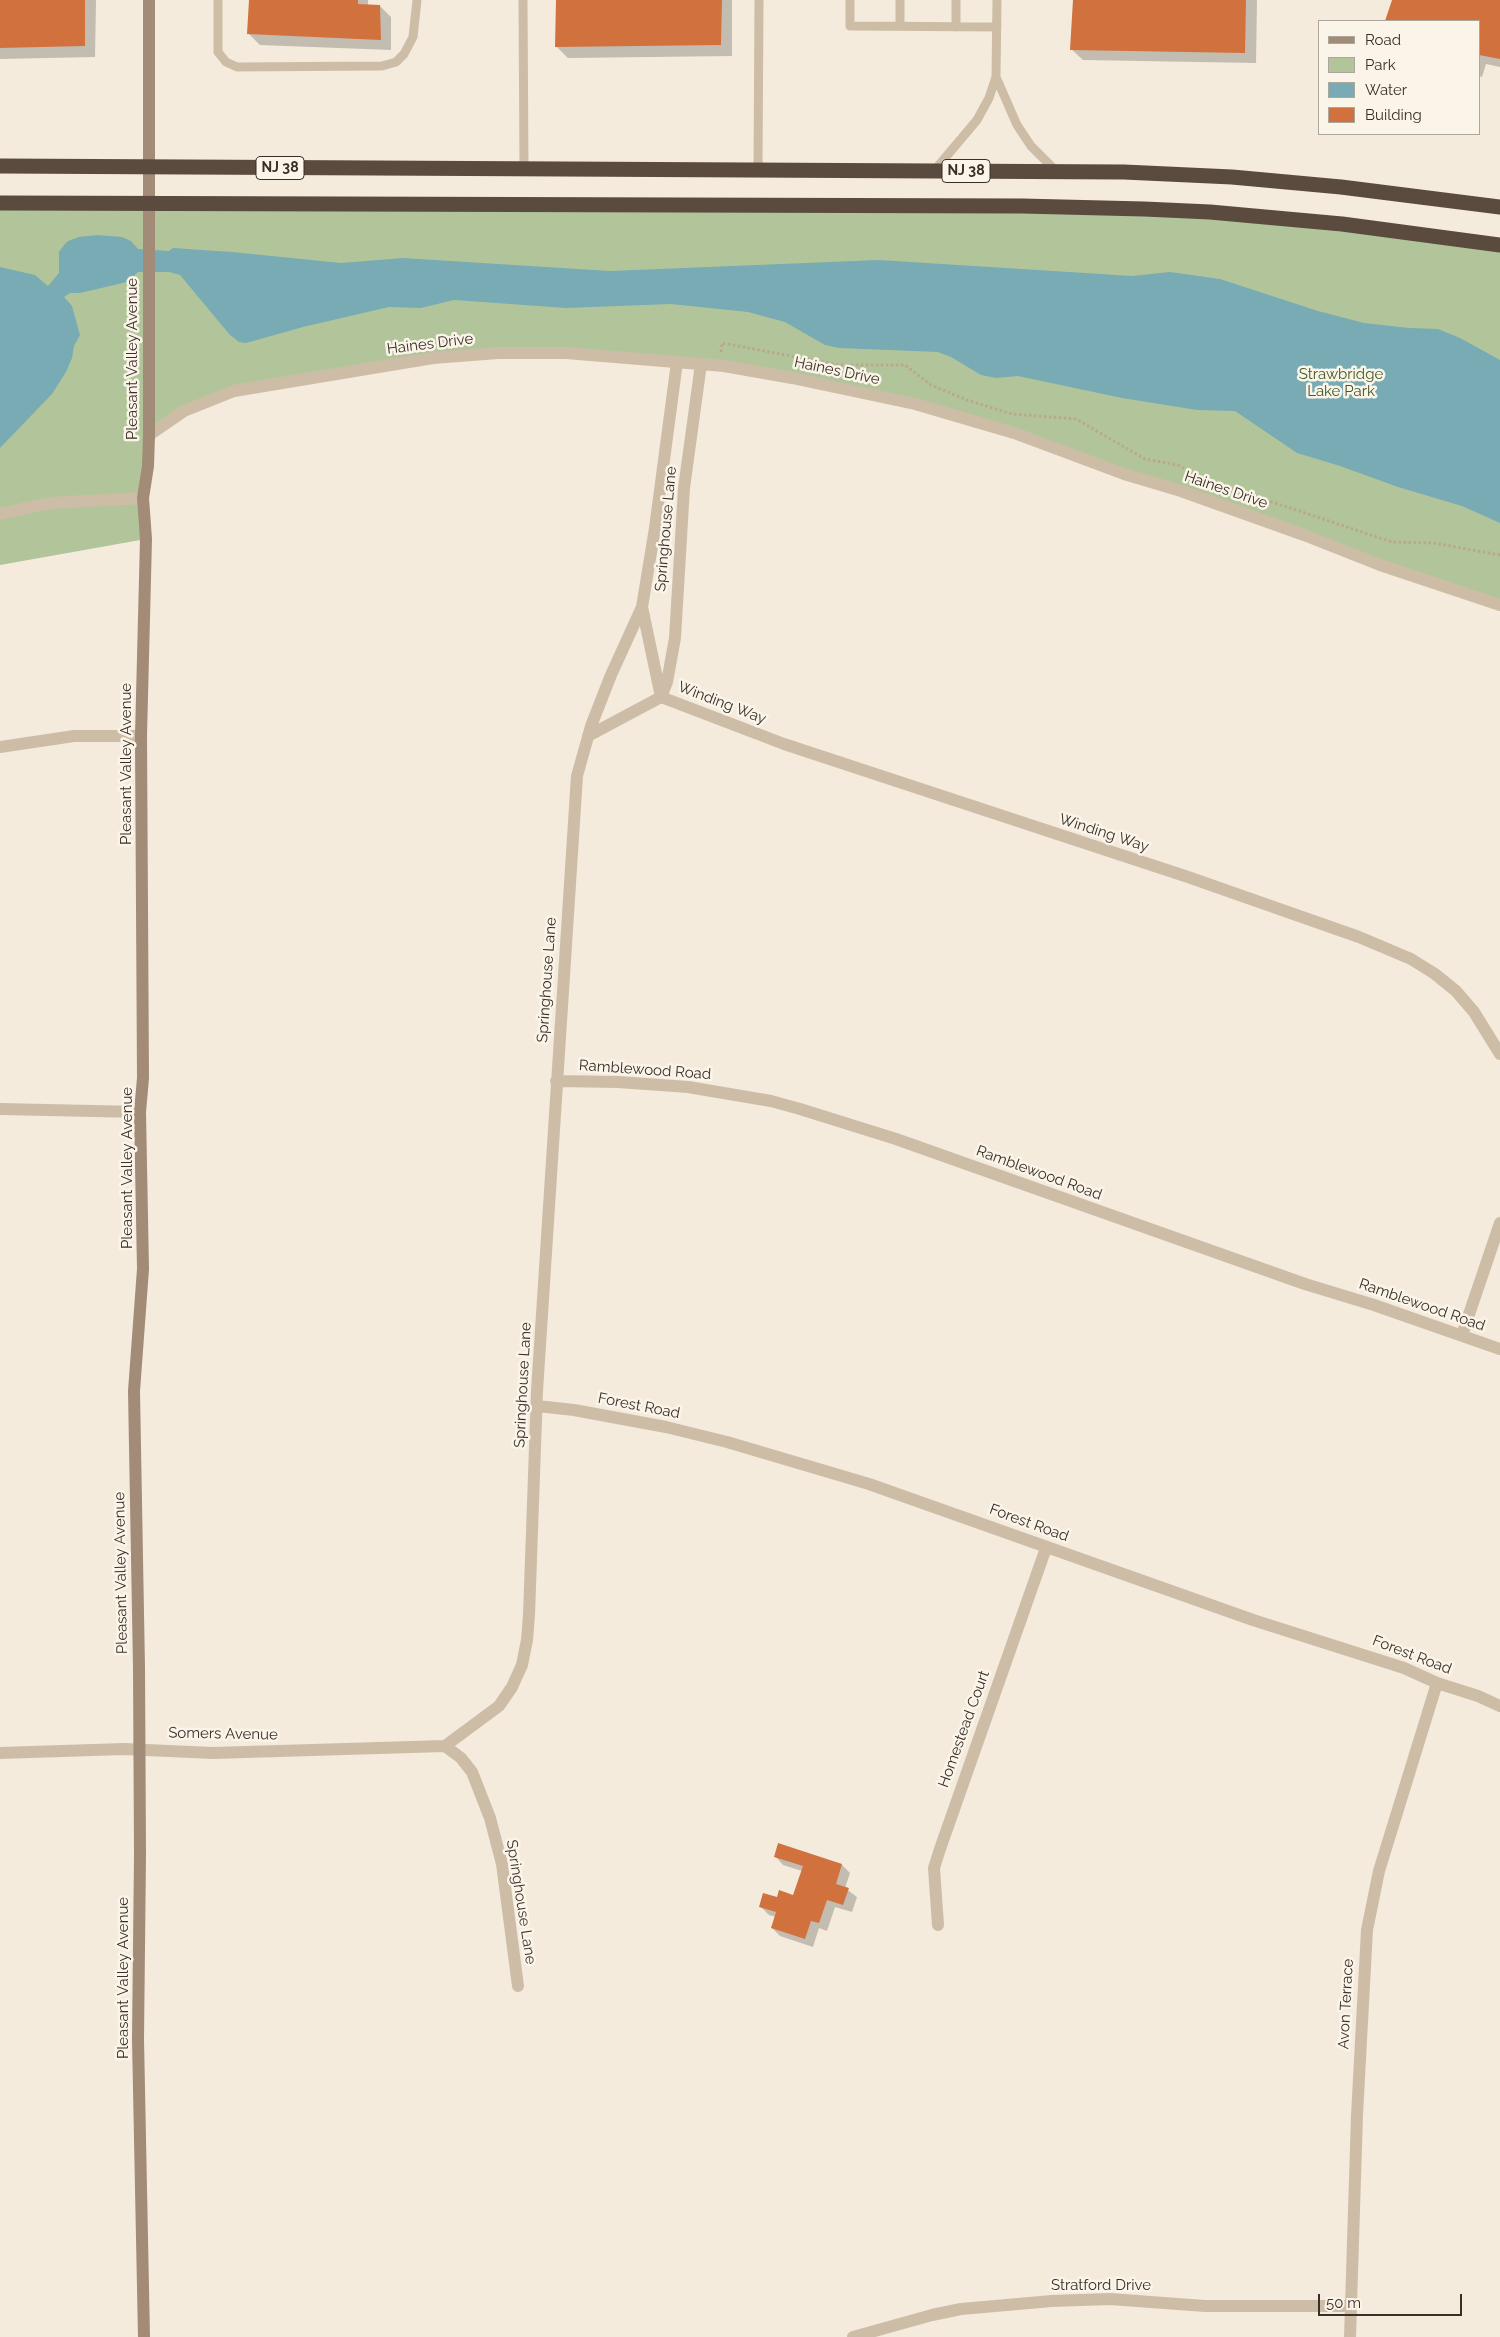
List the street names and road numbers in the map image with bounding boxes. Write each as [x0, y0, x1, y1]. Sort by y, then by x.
road number: NJ 38 [256, 156, 304, 180]
road number: NJ 38 [942, 160, 990, 182]
street label: Pleasant Valley Avenue [123, 278, 141, 440]
street label: Haines Drive [386, 330, 474, 358]
street label: Haines Drive [793, 353, 881, 389]
street label: Springhouse Lane [652, 466, 680, 592]
street label: Haines Drive [1182, 467, 1270, 513]
street label: Winding Way [675, 678, 769, 728]
street label: Pleasant Valley Avenue [117, 683, 135, 845]
street label: Winding Way [1057, 810, 1151, 856]
street label: Springhouse Lane [534, 917, 560, 1043]
street label: Ramblewood Road [578, 1056, 712, 1084]
street label: Pleasant Valley Avenue [118, 1087, 136, 1249]
street label: Ramblewood Road [974, 1142, 1104, 1204]
street label: Ramblewood Road [1356, 1275, 1488, 1335]
street label: Springhouse Lane [511, 1322, 535, 1448]
street label: Forest Road [596, 1389, 682, 1423]
street label: Pleasant Valley Avenue [111, 1492, 131, 1654]
street label: Forest Road [987, 1500, 1071, 1546]
street label: Forest Road [1370, 1632, 1454, 1678]
street label: Homestead Court [934, 1668, 994, 1790]
street label: Somers Avenue [168, 1724, 278, 1744]
street label: Springhouse Lane [502, 1838, 540, 1966]
street label: Pleasant Valley Avenue [114, 1897, 132, 2059]
street label: Avon Terrace [1335, 1958, 1357, 2050]
street label: Stratford Drive [1051, 2276, 1151, 2294]

